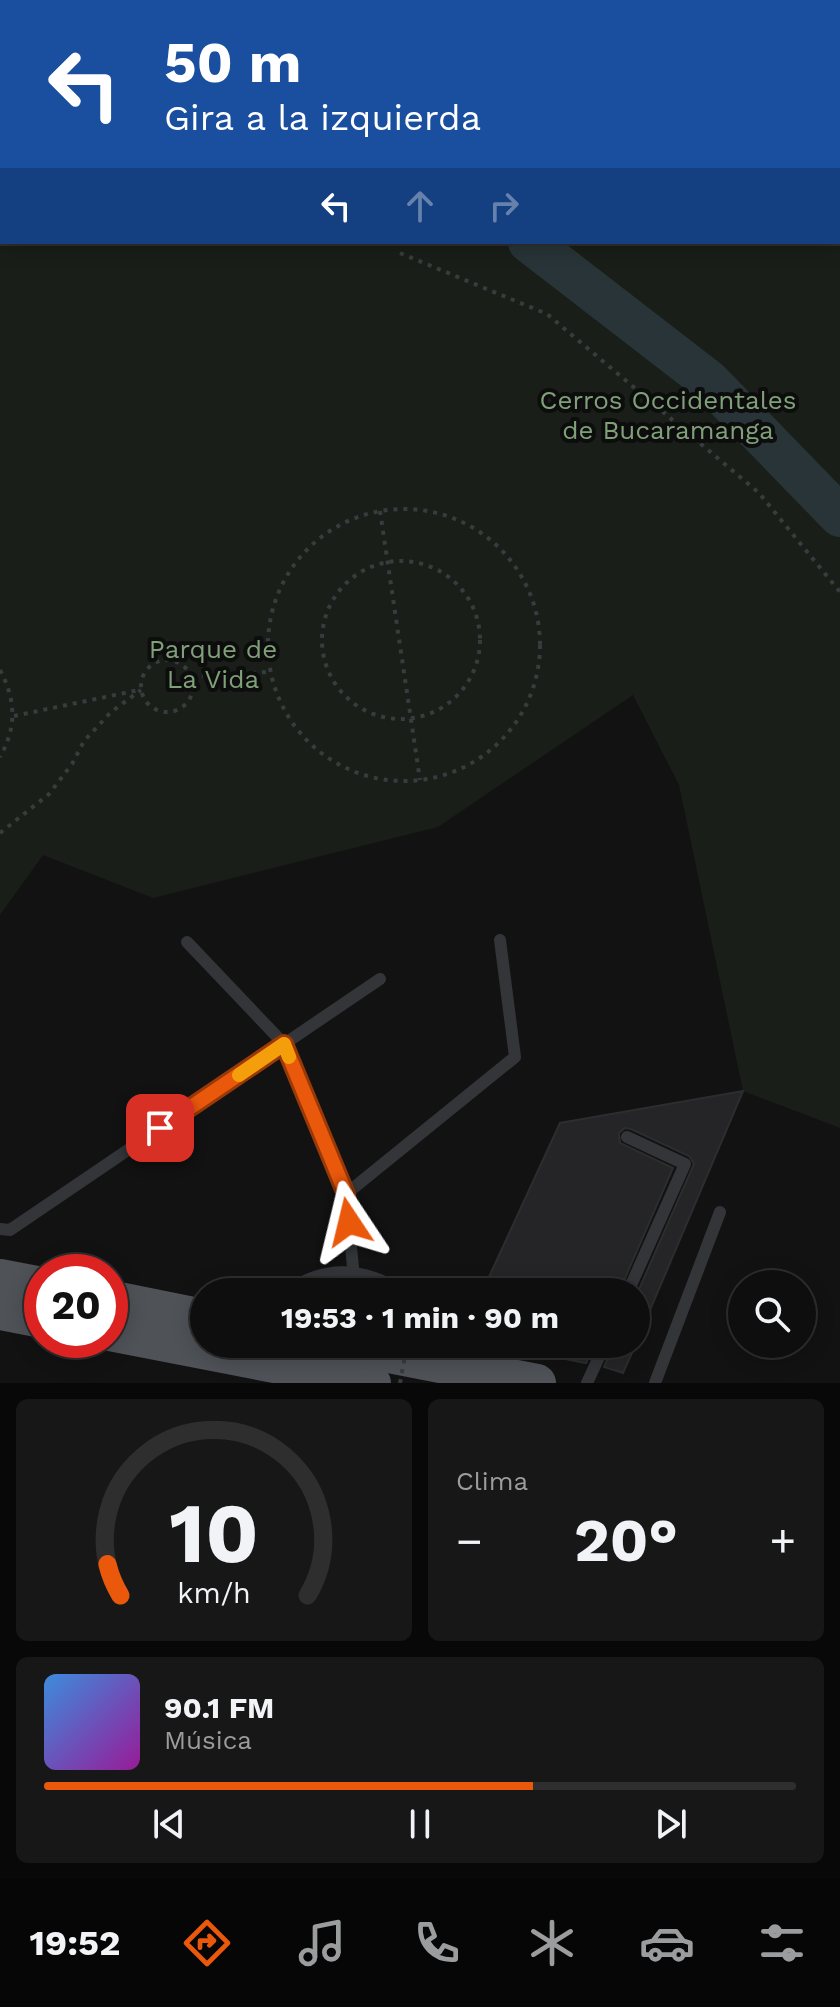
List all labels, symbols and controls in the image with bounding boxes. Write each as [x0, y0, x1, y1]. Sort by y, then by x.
text: 50 m [164, 30, 301, 96]
icon: left [32, 32, 136, 136]
text: Gira a la izquierda [164, 97, 481, 139]
icon: left [314, 184, 358, 228]
icon: ahead [398, 184, 442, 228]
icon: right [482, 184, 526, 228]
park label: Cerros Occidentales de Bucaramanga [540, 385, 796, 445]
park label: Parque de La Vida [149, 634, 277, 694]
pin [126, 1094, 194, 1162]
icon: arrive [138, 1106, 182, 1150]
position arrow [307, 1180, 391, 1264]
speed limit sign: 20 [24, 1254, 128, 1358]
map controls [728, 1270, 816, 1358]
button: search [728, 1270, 816, 1358]
text: 19:53 · 1 min · 90 m [281, 1300, 559, 1335]
text: Clima [456, 1466, 528, 1496]
text: 10 [169, 1485, 259, 1582]
text: 20° [574, 1505, 678, 1576]
text: − [456, 1515, 483, 1567]
text: + [769, 1515, 796, 1567]
text: km/h [177, 1576, 251, 1610]
text: 90.1 FM [164, 1690, 274, 1725]
text: Música [164, 1725, 252, 1755]
icon: previous [147, 1802, 191, 1846]
icon: pause [398, 1802, 442, 1846]
icon: next [649, 1802, 693, 1846]
icon: directions [179, 1915, 235, 1971]
icon: music [294, 1915, 350, 1971]
icon: phone [409, 1915, 465, 1971]
icon: climate [524, 1915, 580, 1971]
icon: car [639, 1915, 695, 1971]
icon: filters [754, 1915, 810, 1971]
text: 19:52 [29, 1922, 121, 1964]

